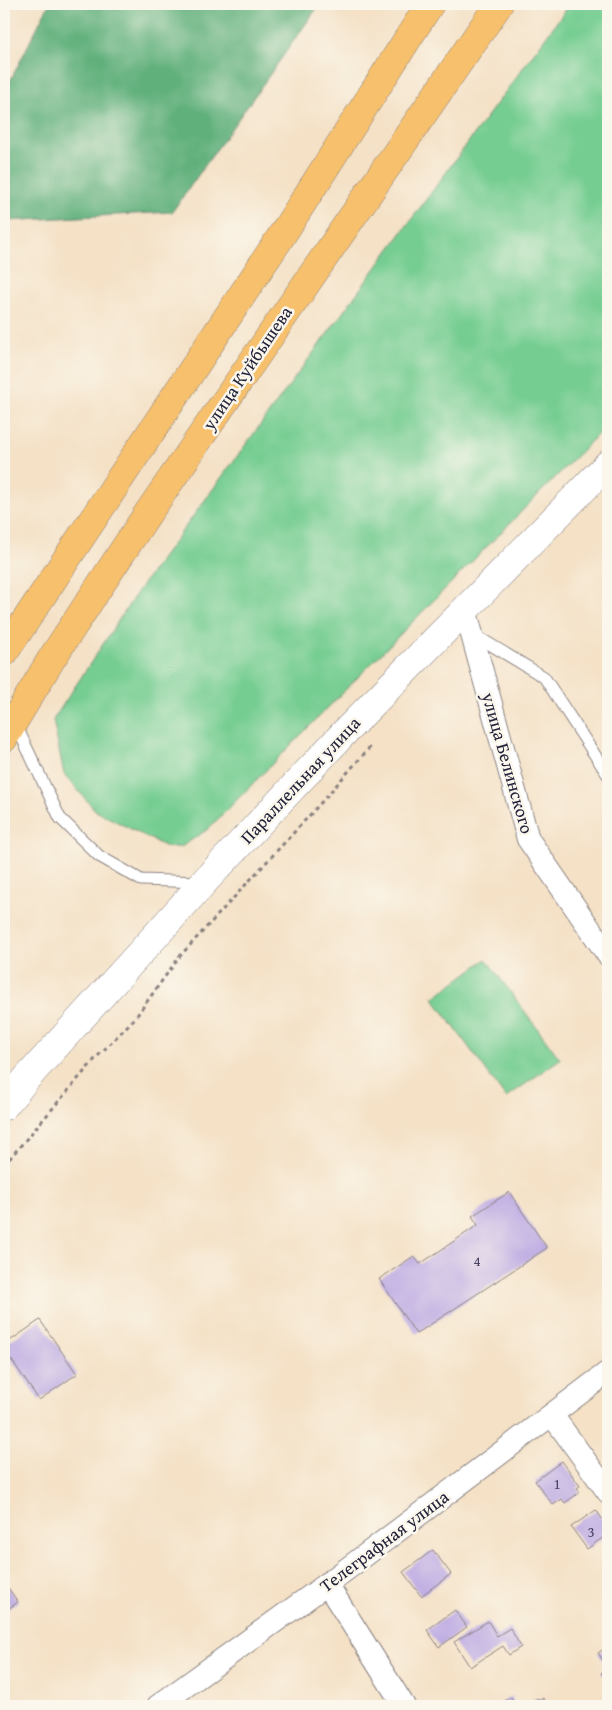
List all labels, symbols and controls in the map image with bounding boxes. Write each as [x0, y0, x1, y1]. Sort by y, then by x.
street label: улица Куйбышева [195, 300, 299, 436]
street label: улица Белинского [475, 688, 541, 837]
street label: Параллельная улица [234, 710, 367, 850]
house number: 4 [473, 1250, 481, 1271]
house number: 1 [553, 1473, 561, 1494]
street label: Телеграфная улица [314, 1483, 455, 1599]
house number: 3 [587, 1521, 595, 1542]

